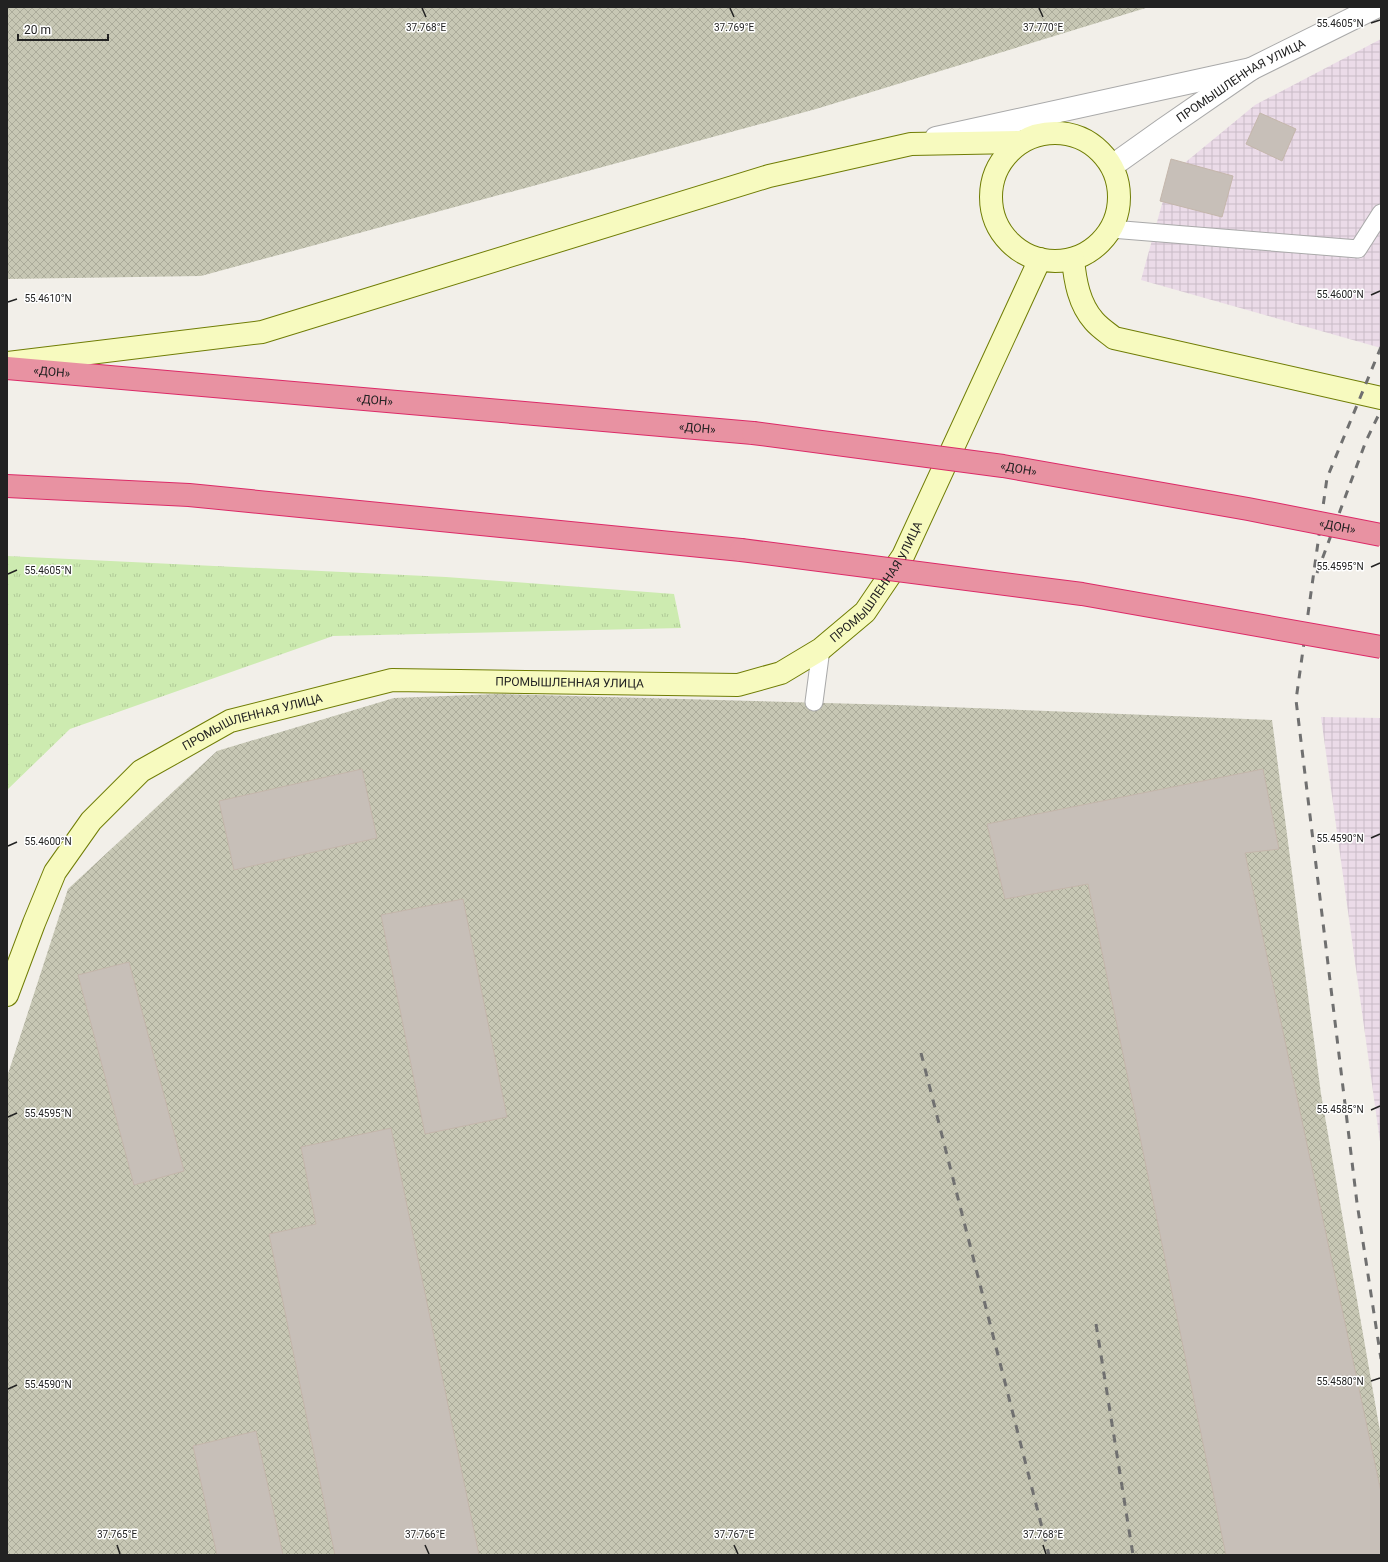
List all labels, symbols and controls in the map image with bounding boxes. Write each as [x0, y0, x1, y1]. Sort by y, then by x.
scale bar [18, 16, 108, 42]
text: 55.4605°N [1316, 18, 1364, 29]
text: 37.768°E [406, 22, 446, 33]
text: 37.769°E [714, 22, 754, 33]
text: 37.770°E [1023, 22, 1063, 33]
text: 20 m [24, 23, 51, 37]
street label: ПРОМЫШЛЕННАЯ УЛИЦА [1174, 36, 1308, 125]
text: 55.4600°N [1316, 289, 1364, 300]
text: 55.4610°N [24, 293, 72, 304]
street label: «ДОН» [33, 363, 71, 381]
street label: «ДОН» [356, 391, 394, 409]
street label: «ДОН» [678, 420, 717, 437]
street label: «ДОН» [999, 459, 1038, 479]
street label: «ДОН» [1318, 516, 1357, 537]
street label: ПРОМЫШЛЕННАЯ УЛИЦА [827, 519, 925, 645]
text: 55.4595°N [1316, 561, 1364, 572]
text: 55.4605°N [24, 565, 72, 576]
street label: ПРОМЫШЛЕННАЯ УЛИЦА [495, 674, 644, 691]
street label: ПРОМЫШЛЕННАЯ УЛИЦА [180, 691, 324, 753]
text: 55.4590°N [1316, 833, 1364, 844]
text: 55.4600°N [24, 836, 72, 847]
text: 55.4585°N [1316, 1104, 1364, 1115]
text: 55.4595°N [24, 1108, 72, 1119]
text: 55.4580°N [1316, 1376, 1364, 1387]
text: 55.4590°N [24, 1379, 72, 1390]
text: 37.765°E [97, 1529, 137, 1540]
text: 37.766°E [405, 1529, 445, 1540]
text: 37.767°E [714, 1529, 754, 1540]
text: 37.768°E [1023, 1529, 1063, 1540]

